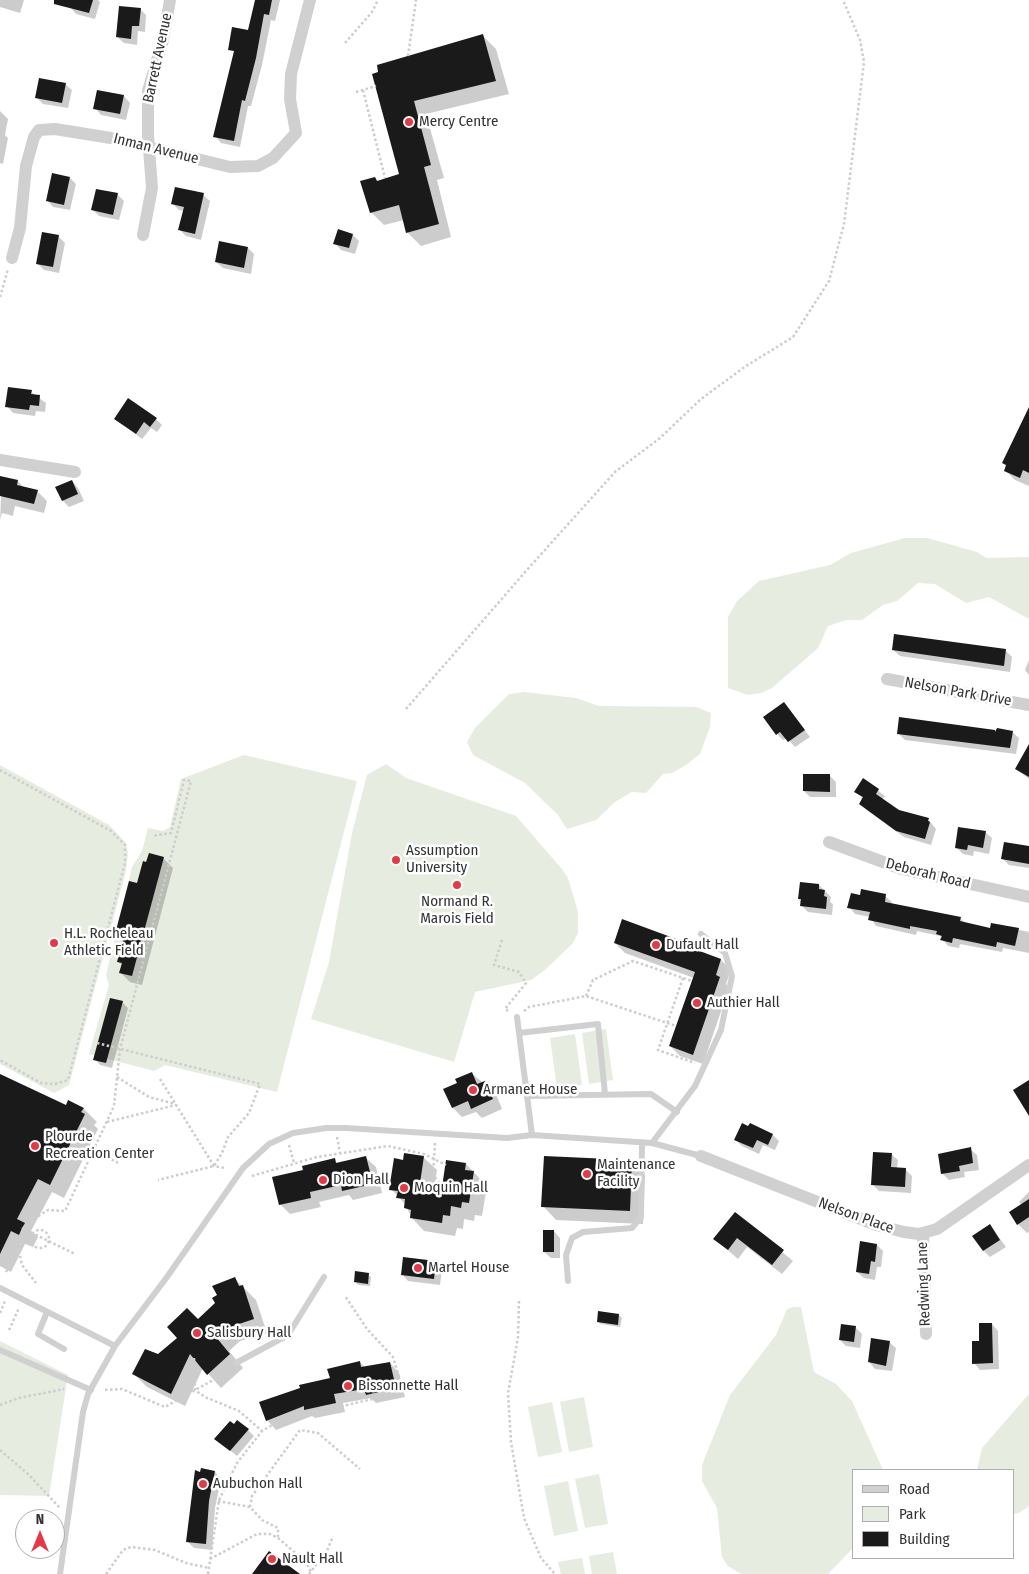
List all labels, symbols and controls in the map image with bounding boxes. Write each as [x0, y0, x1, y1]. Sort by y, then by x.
street label: Barrett Avenue [140, 11, 176, 105]
place label: Mercy Centre [419, 113, 498, 131]
marker: Mercy Centre [403, 116, 415, 128]
street label: Inman Avenue [112, 130, 200, 168]
street label: Nelson Park Drive [903, 674, 1013, 710]
place label: Assumption University [406, 842, 478, 877]
marker: Assumption University [390, 854, 402, 866]
street label: Deborah Road [884, 855, 972, 893]
marker: Normand R. Marois Field [451, 879, 463, 891]
place label: Normand R. Marois Field [420, 893, 494, 928]
place label: H.L. Rocheleau Athletic Field [64, 925, 154, 960]
place label: Dufault Hall [666, 936, 739, 954]
marker: H.L. Rocheleau Athletic Field [48, 937, 60, 949]
marker: Dufault Hall [650, 939, 662, 951]
place label: Authier Hall [707, 994, 780, 1012]
marker: Authier Hall [691, 997, 703, 1009]
place label: Armanet House [483, 1081, 577, 1099]
marker: Armanet House [467, 1084, 479, 1096]
place label: Plourde Recreation Center [45, 1128, 154, 1163]
marker: Plourde Recreation Center [29, 1140, 41, 1152]
place label: Maintenance Facility [597, 1156, 675, 1191]
marker: Maintenance Facility [581, 1168, 593, 1180]
place label: Dion Hall [333, 1171, 389, 1189]
marker: Dion Hall [317, 1174, 329, 1186]
place label: Moquin Hall [414, 1179, 488, 1197]
marker: Moquin Hall [398, 1182, 410, 1194]
street label: Nelson Place [816, 1194, 896, 1238]
street label: Redwing Lane [914, 1241, 934, 1327]
place label: Martel House [428, 1259, 509, 1277]
marker: Martel House [412, 1262, 424, 1274]
place label: Salisbury Hall [207, 1324, 291, 1342]
marker: Salisbury Hall [191, 1327, 203, 1339]
place label: Bissonnette Hall [358, 1377, 458, 1395]
marker: Bissonnette Hall [342, 1380, 354, 1392]
legend [852, 1469, 1014, 1559]
place label: Aubuchon Hall [213, 1475, 302, 1493]
marker: Aubuchon Hall [197, 1478, 209, 1490]
text: Road [899, 1480, 930, 1498]
text: Park [899, 1505, 926, 1523]
north arrow [15, 1509, 65, 1559]
text: N [36, 1511, 44, 1528]
text: Building [899, 1530, 950, 1548]
place label: Nault Hall [282, 1550, 343, 1568]
marker: Nault Hall [266, 1553, 278, 1565]

